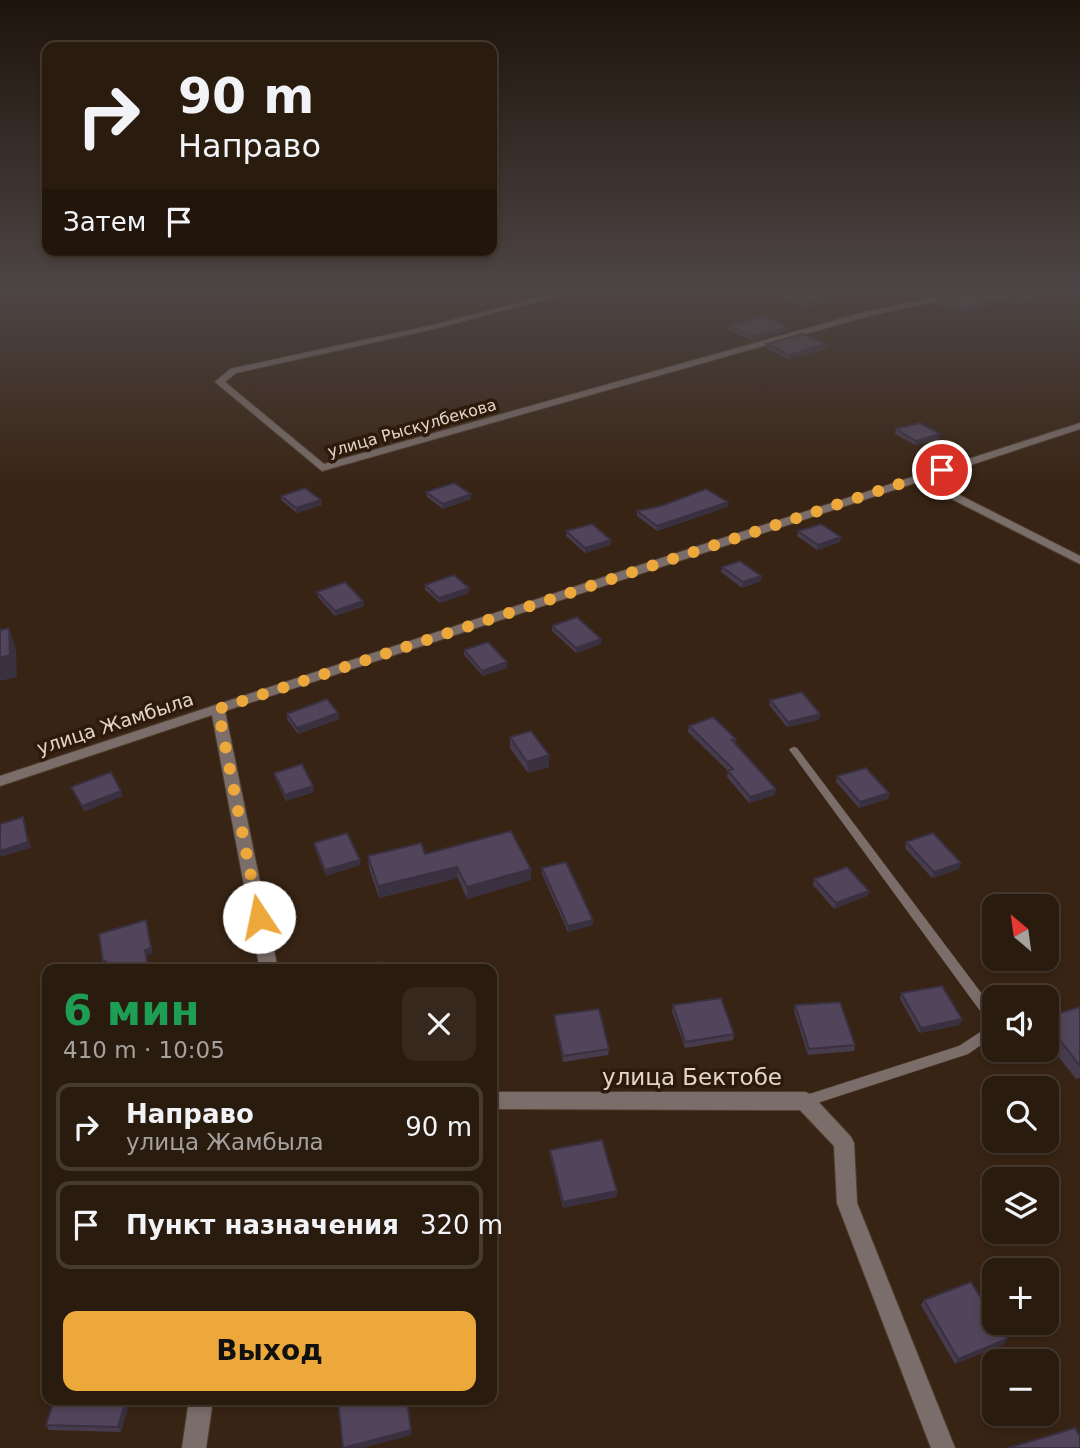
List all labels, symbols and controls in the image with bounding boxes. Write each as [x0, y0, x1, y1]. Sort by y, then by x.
text: 90 m [178, 68, 314, 125]
icon: right [63, 70, 154, 161]
text: Направо [178, 127, 321, 165]
icon: arrive [160, 203, 198, 241]
text: Затем [63, 207, 146, 237]
street label: улица Рыскулбекова [325, 395, 499, 461]
pin [912, 440, 972, 500]
icon: arrive [923, 451, 961, 489]
street label: улица Жамбыла [34, 687, 196, 759]
position arrow [222, 880, 296, 954]
north arrow [982, 894, 1059, 971]
map controls [982, 894, 1059, 1426]
button: sound [982, 985, 1059, 1062]
text: 6 мин [63, 986, 200, 1035]
button: close [402, 987, 476, 1061]
text: 410 m · 10:05 [63, 1037, 225, 1063]
street label: улица Бектобе [602, 1064, 782, 1090]
button: search [982, 1076, 1059, 1153]
text: Направо [126, 1099, 254, 1129]
icon: right [67, 1108, 105, 1146]
text: 90 m [405, 1112, 472, 1142]
text: улица Жамбыла [126, 1129, 324, 1155]
button: layers [982, 1167, 1059, 1244]
icon: arrive [67, 1206, 105, 1244]
text: Пункт назначения [126, 1210, 399, 1240]
text: 320 m [420, 1210, 503, 1240]
button: + [982, 1258, 1059, 1335]
button: Выход [63, 1311, 476, 1391]
button: − [982, 1349, 1059, 1426]

